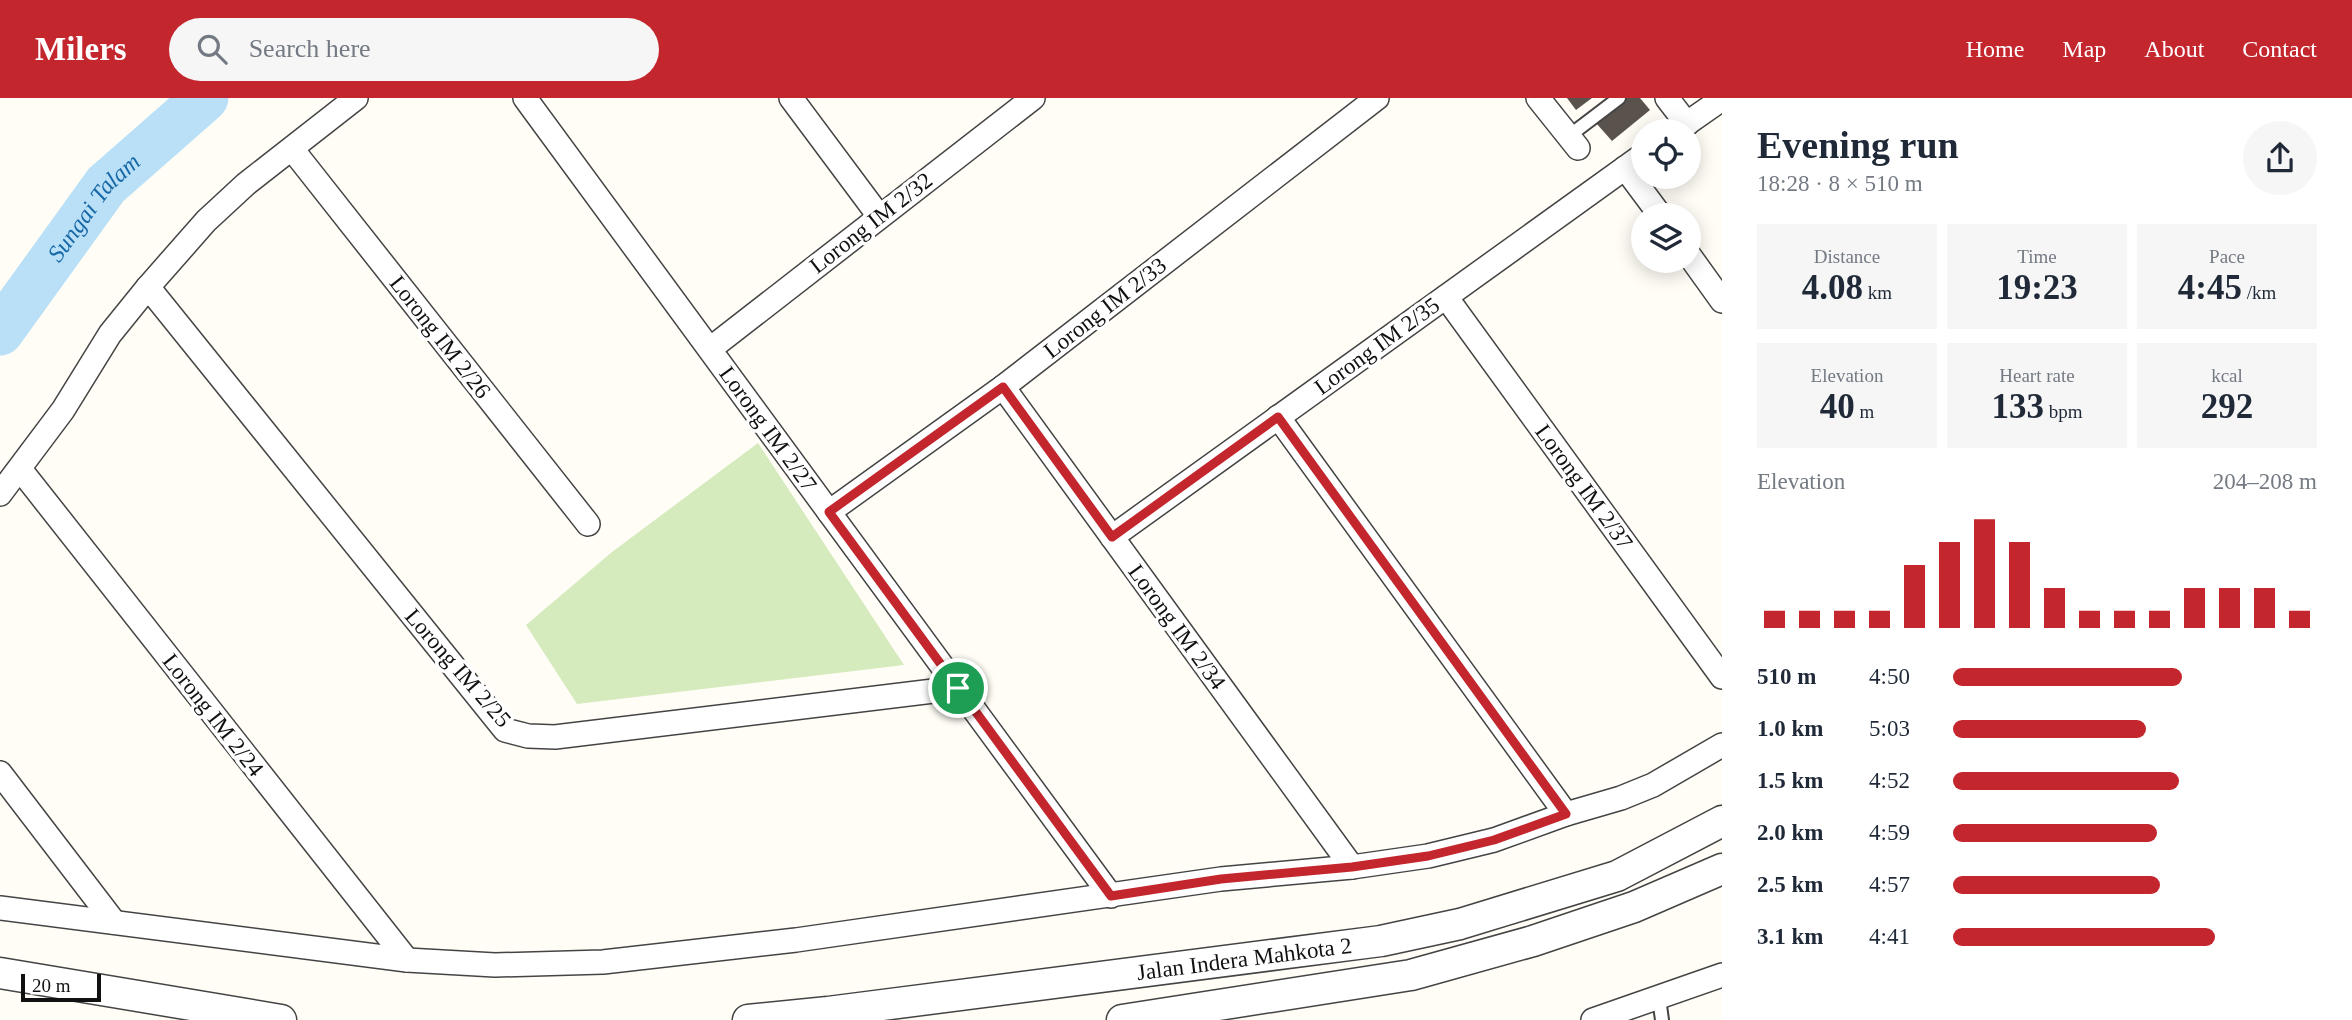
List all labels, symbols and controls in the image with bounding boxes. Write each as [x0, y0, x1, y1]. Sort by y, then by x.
search box [169, 18, 659, 81]
icon: search [193, 30, 231, 68]
text: Milers [35, 31, 127, 67]
text: Search here [249, 34, 371, 63]
text: Home [1966, 36, 2024, 62]
text: Map [2062, 36, 2106, 62]
text: About [2144, 36, 2204, 62]
text: Contact [2242, 36, 2317, 62]
map controls [1631, 119, 1701, 273]
button: locate [1631, 119, 1701, 189]
button: share [2243, 121, 2317, 195]
text: Evening run [1757, 124, 1959, 166]
water label: Sungai Talam [42, 148, 145, 267]
street label: Lorong IM 2/32 [805, 168, 937, 278]
text: 18:28 · 8 × 510 m [1757, 171, 1923, 196]
button: layers [1631, 203, 1701, 273]
text: Distance [1814, 246, 1880, 267]
text: Time [2017, 246, 2057, 267]
text: Pace [2209, 246, 2245, 267]
street label: Lorong IM 2/33 [1039, 253, 1171, 363]
text: 4.08 [1802, 268, 1863, 307]
text: 19:23 [1996, 268, 2078, 307]
text: 4:45 [2178, 268, 2242, 307]
street label: Lorong IM 2/26 [385, 271, 495, 403]
text: km [1863, 282, 1892, 303]
text: /km [2242, 282, 2276, 303]
street label: Lorong IM 2/35 [1310, 292, 1444, 400]
street label: Lorong IM 2/27 [714, 362, 822, 496]
text: Elevation [1811, 365, 1883, 386]
text: Heart rate [1999, 365, 2075, 386]
text: kcal [2211, 365, 2243, 386]
text: 40 [1820, 387, 1855, 426]
text: 133 [1991, 387, 2044, 426]
text: 292 [2201, 387, 2253, 426]
text: m [1855, 401, 1874, 422]
text: bpm [2044, 401, 2083, 422]
street label: Lorong IM 2/37 [1530, 420, 1638, 554]
text: Elevation [1757, 469, 1845, 494]
text: 204–208 m [2213, 469, 2317, 494]
street label: Lorong IM 2/34 [1123, 560, 1231, 695]
street label: Lorong IM 2/25 [400, 604, 516, 732]
street label: Lorong IM 2/24 [158, 649, 269, 781]
pin [928, 658, 988, 718]
text: 510 m [1757, 664, 1816, 689]
text: 4:50 [1869, 664, 1910, 689]
icon: arrive [939, 669, 977, 707]
text: 1.0 km [1757, 716, 1823, 741]
text: 5:03 [1869, 716, 1910, 741]
text: 1.5 km [1757, 768, 1823, 793]
text: 4:52 [1869, 768, 1910, 793]
text: 2.0 km [1757, 820, 1823, 845]
text: 4:59 [1869, 820, 1910, 845]
text: 2.5 km [1757, 872, 1823, 897]
text: 4:57 [1869, 872, 1910, 897]
text: 3.1 km [1757, 924, 1823, 949]
text: 4:41 [1869, 924, 1910, 949]
street label: Jalan Indera Mahkota 2 [1135, 932, 1353, 985]
scale bar [21, 971, 102, 1003]
text: 20 m [32, 975, 71, 996]

